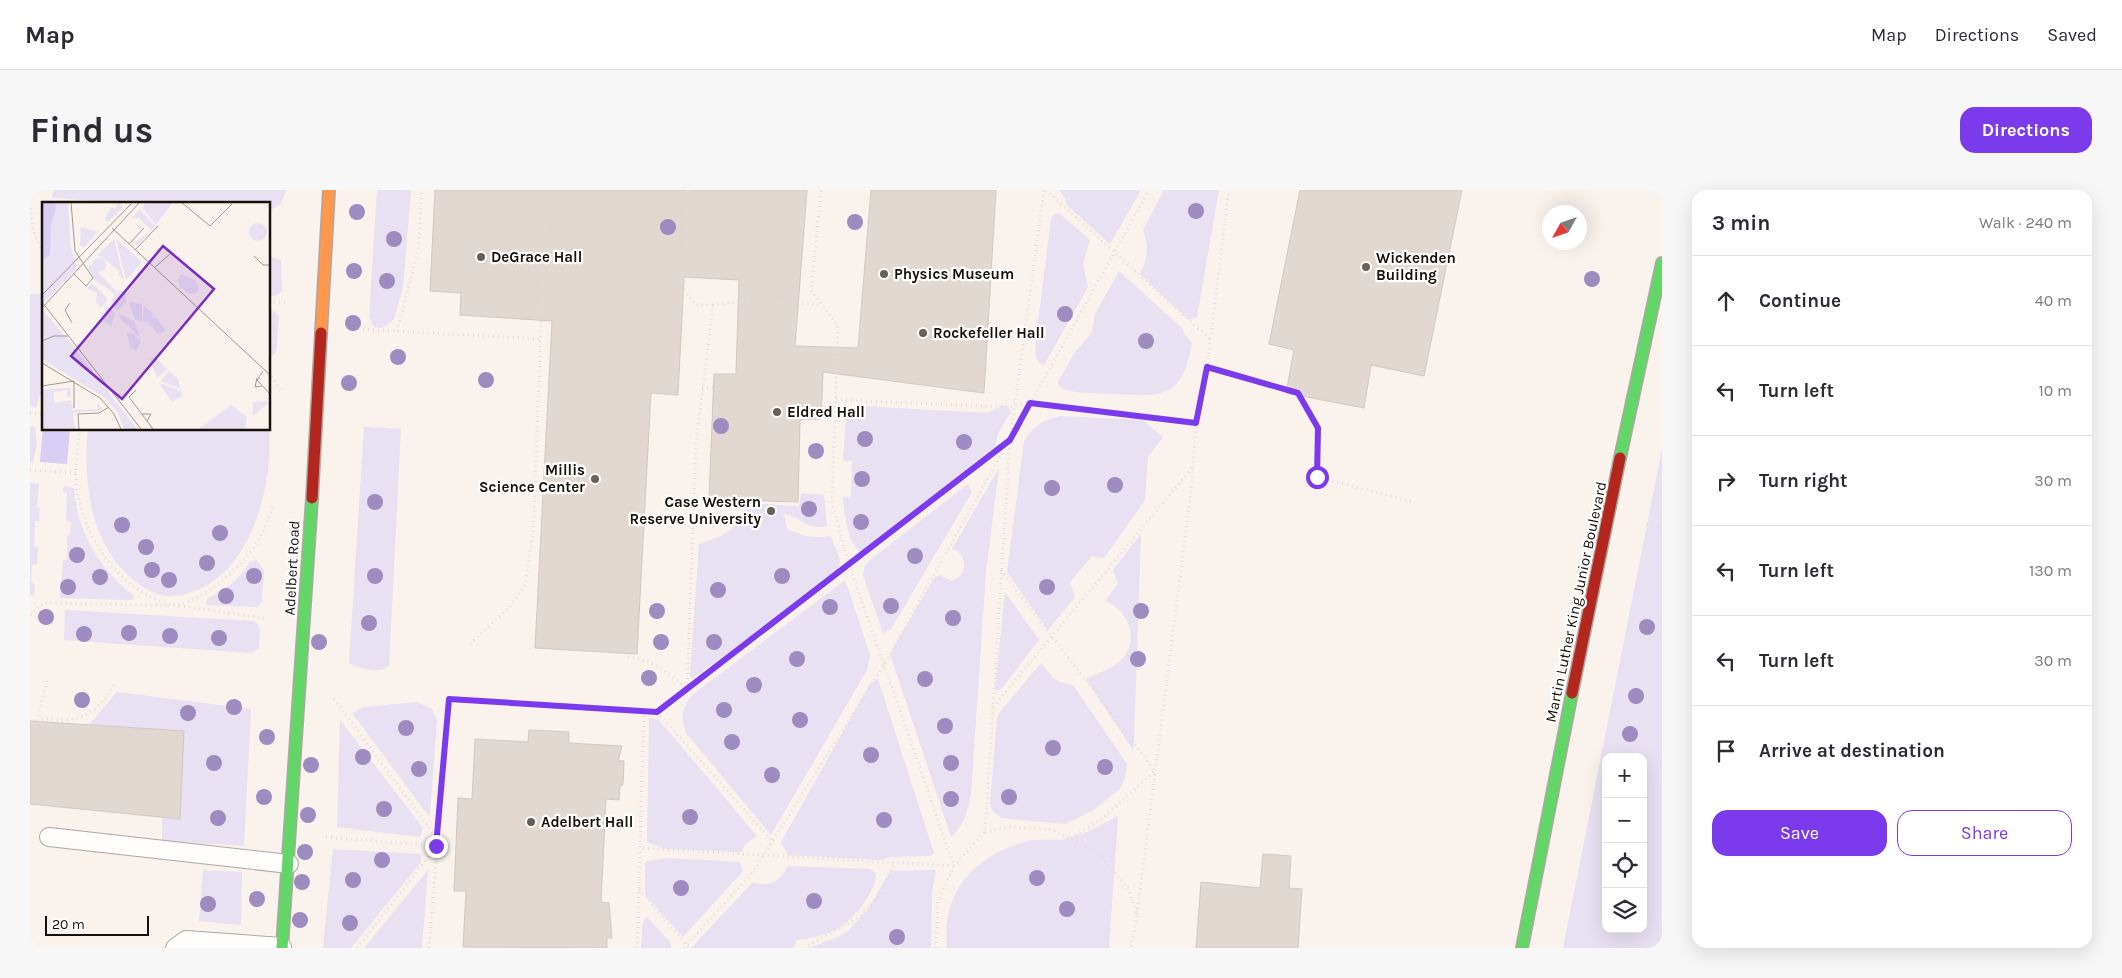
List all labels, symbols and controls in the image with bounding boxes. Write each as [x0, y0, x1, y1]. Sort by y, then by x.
text: Map [25, 21, 75, 49]
text: Map [1871, 24, 1907, 46]
text: Directions [1935, 24, 2019, 46]
text: Saved [2047, 24, 2097, 46]
button: Directions [1960, 107, 2092, 153]
text: Find us [30, 110, 153, 151]
inset map [42, 202, 270, 430]
north arrow [1542, 205, 1587, 250]
text: 3 min [1712, 211, 1770, 235]
text: Walk · 240 m [1979, 213, 2072, 232]
place label: DeGrace Hall [491, 248, 582, 266]
place label: Wickenden Building [1376, 249, 1456, 284]
marker: DeGrace Hall [475, 251, 487, 263]
marker: Wickenden Building [1360, 261, 1372, 273]
place label: Physics Museum [894, 265, 1014, 283]
marker: Physics Museum [878, 268, 890, 280]
icon: ahead [1712, 287, 1740, 315]
text: Continue [1759, 290, 1841, 312]
text: 40 m [2035, 291, 2072, 310]
place label: Rockefeller Hall [933, 324, 1045, 342]
marker: Rockefeller Hall [917, 327, 929, 339]
icon: left [1712, 377, 1740, 405]
text: Turn left [1759, 380, 1834, 402]
text: 10 m [2038, 381, 2072, 400]
place label: Eldred Hall [787, 403, 865, 421]
marker: Eldred Hall [771, 406, 783, 418]
place label: Millis Science Center [479, 461, 585, 496]
route start [1306, 466, 1329, 489]
icon: right [1712, 467, 1740, 495]
text: Turn right [1759, 470, 1848, 492]
text: 30 m [2034, 471, 2072, 490]
marker: Millis Science Center [589, 473, 601, 485]
street label: Martin Luther King Junior Boulevard [1542, 480, 1610, 724]
place label: Case Western Reserve University [630, 493, 761, 528]
marker: Case Western Reserve University [765, 505, 777, 517]
street label: Adelbert Road [281, 520, 303, 616]
icon: left [1712, 557, 1740, 585]
text: Turn left [1759, 560, 1834, 582]
text: 130 m [2029, 561, 2072, 580]
icon: left [1712, 647, 1740, 675]
text: Turn left [1759, 650, 1834, 672]
text: 30 m [2034, 651, 2072, 670]
icon: arrive [1712, 737, 1740, 765]
text: Arrive at destination [1759, 740, 1945, 762]
map controls [1602, 753, 1647, 933]
button: + [1602, 753, 1647, 798]
button: − [1602, 798, 1647, 843]
button: Save [1712, 810, 1887, 856]
button: Share [1897, 810, 2072, 856]
place label: Adelbert Hall [541, 813, 633, 831]
marker: Adelbert Hall [525, 816, 537, 828]
route end [425, 835, 448, 858]
button: locate [1602, 843, 1647, 888]
button: layers [1602, 888, 1647, 933]
scale bar [45, 913, 149, 936]
text: 20 m [52, 916, 85, 933]

